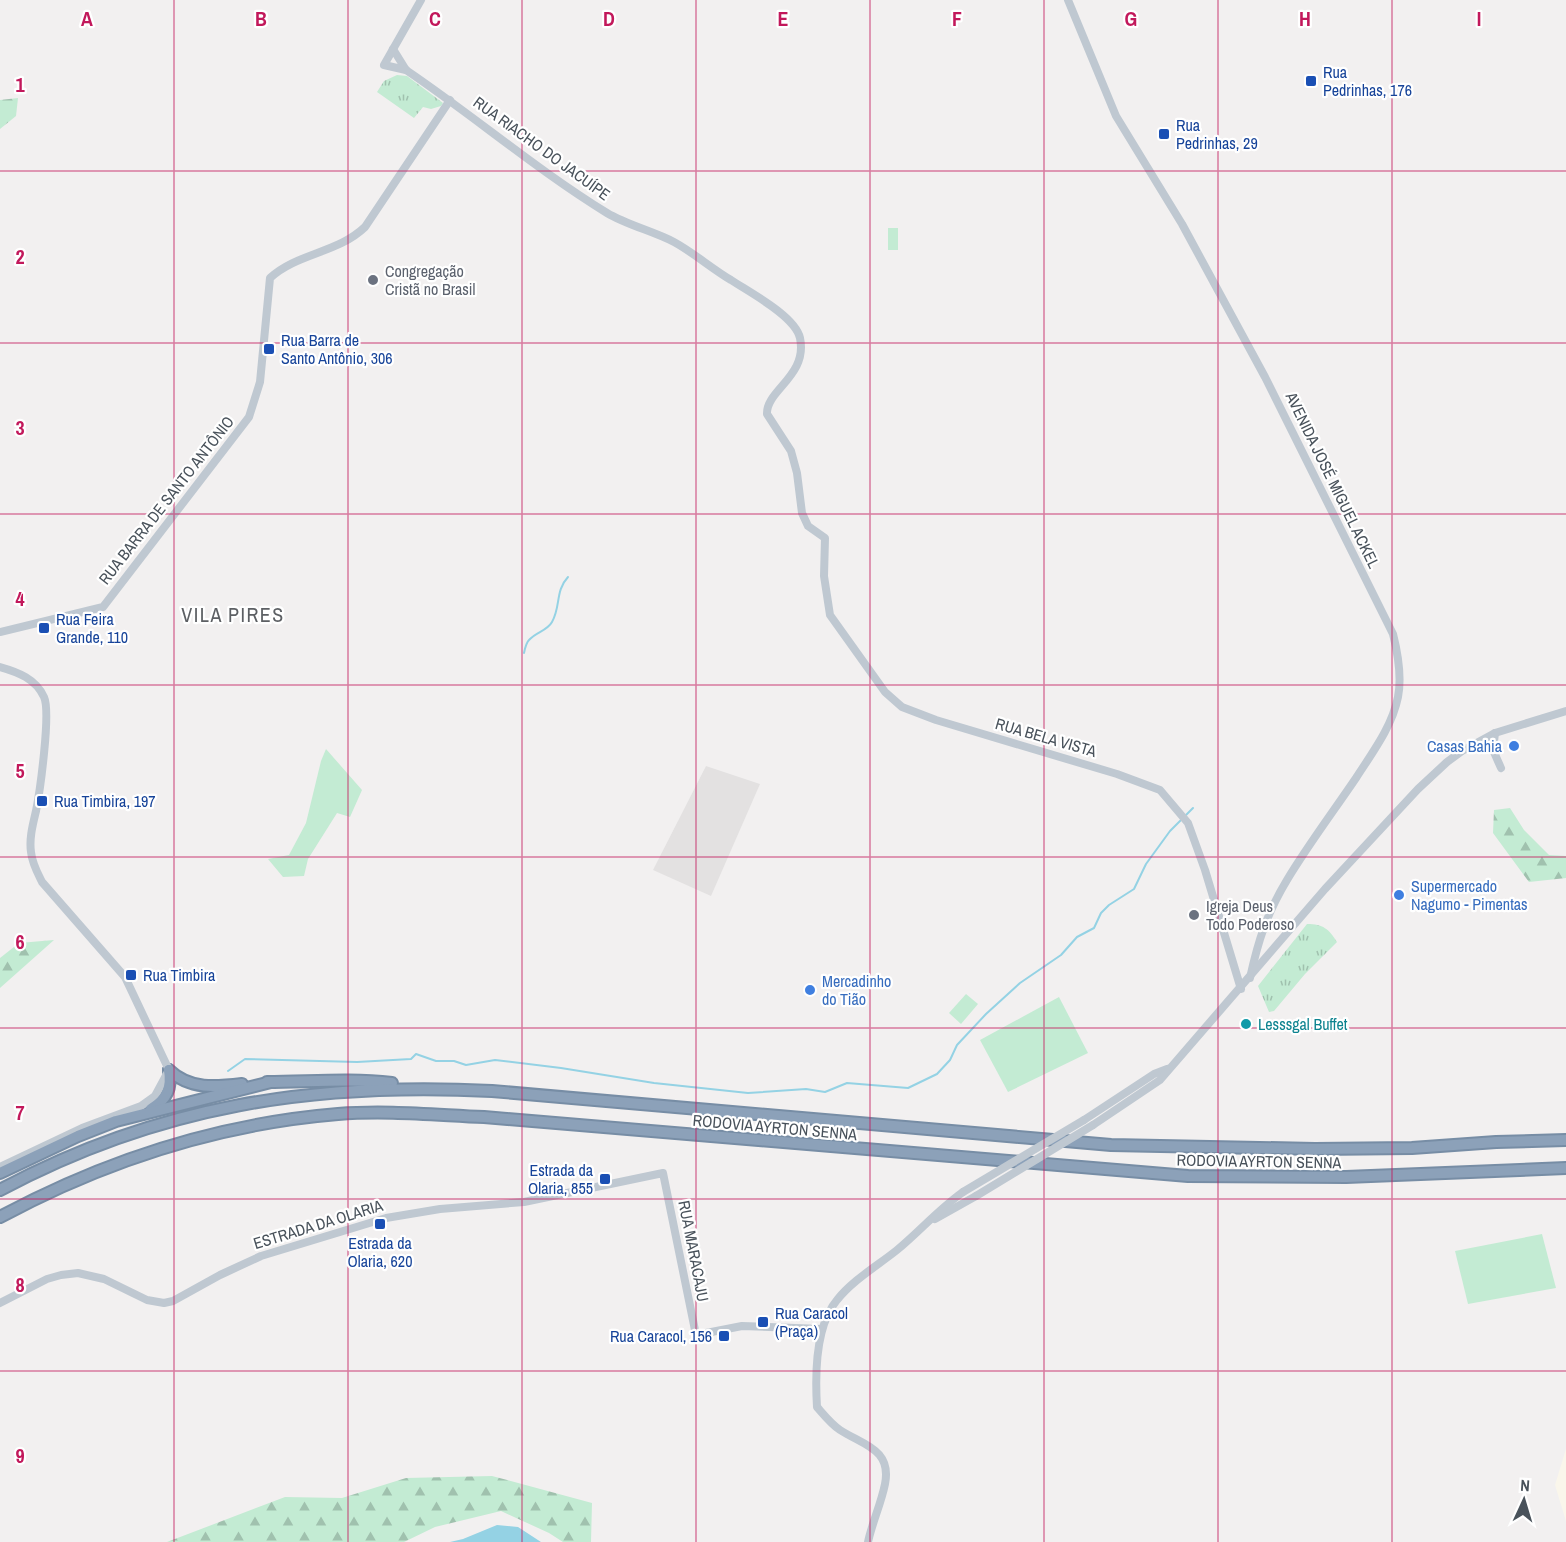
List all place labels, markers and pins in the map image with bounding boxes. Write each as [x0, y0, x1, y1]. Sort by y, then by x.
place label: Rua Pedrinhas, 176 [1323, 61, 1412, 101]
marker: Rua Pedrinhas, 176 [1304, 74, 1318, 88]
place label: Rua Pedrinhas, 29 [1176, 114, 1258, 154]
marker: Rua Pedrinhas, 29 [1157, 127, 1171, 141]
place label: Congregação Cristã no Brasil [385, 260, 476, 300]
marker: Congregação Cristã no Brasil [366, 273, 380, 287]
place label: Rua Barra de Santo Antônio, 306 [281, 329, 393, 369]
marker: Rua Barra de Santo Antônio, 306 [262, 342, 276, 356]
place label: Rua Feira Grande, 110 [56, 608, 128, 648]
marker: Rua Feira Grande, 110 [37, 621, 51, 635]
place label: Casas Bahia [1427, 735, 1503, 757]
marker: Casas Bahia [1507, 739, 1521, 753]
place label: Rua Timbira, 197 [54, 790, 156, 812]
marker: Rua Timbira, 197 [35, 794, 49, 808]
place label: Supermercado Nagumo - Pimentas [1411, 875, 1528, 915]
marker: Supermercado Nagumo - Pimentas [1392, 888, 1406, 902]
place label: Igreja Deus Todo Poderoso [1206, 895, 1294, 935]
marker: Igreja Deus Todo Poderoso [1187, 908, 1201, 922]
place label: Rua Timbira [143, 964, 216, 986]
marker: Rua Timbira [124, 968, 138, 982]
place label: Mercadinho do Tião [822, 970, 891, 1010]
marker: Mercadinho do Tião [803, 983, 817, 997]
place label: Lesssgal Buffet [1258, 1013, 1348, 1035]
marker: Lesssgal Buffet [1239, 1017, 1253, 1031]
place label: Estrada da Olaria, 855 [528, 1159, 594, 1199]
marker: Estrada da Olaria, 855 [598, 1172, 612, 1186]
marker: Estrada da Olaria, 620 [373, 1217, 387, 1231]
place label: Estrada da Olaria, 620 [348, 1232, 412, 1272]
place label: Rua Caracol (Praça) [775, 1302, 848, 1342]
marker: Rua Caracol (Praça) [756, 1315, 770, 1329]
place label: Rua Caracol, 156 [610, 1325, 712, 1347]
marker: Rua Caracol, 156 [717, 1329, 731, 1343]

